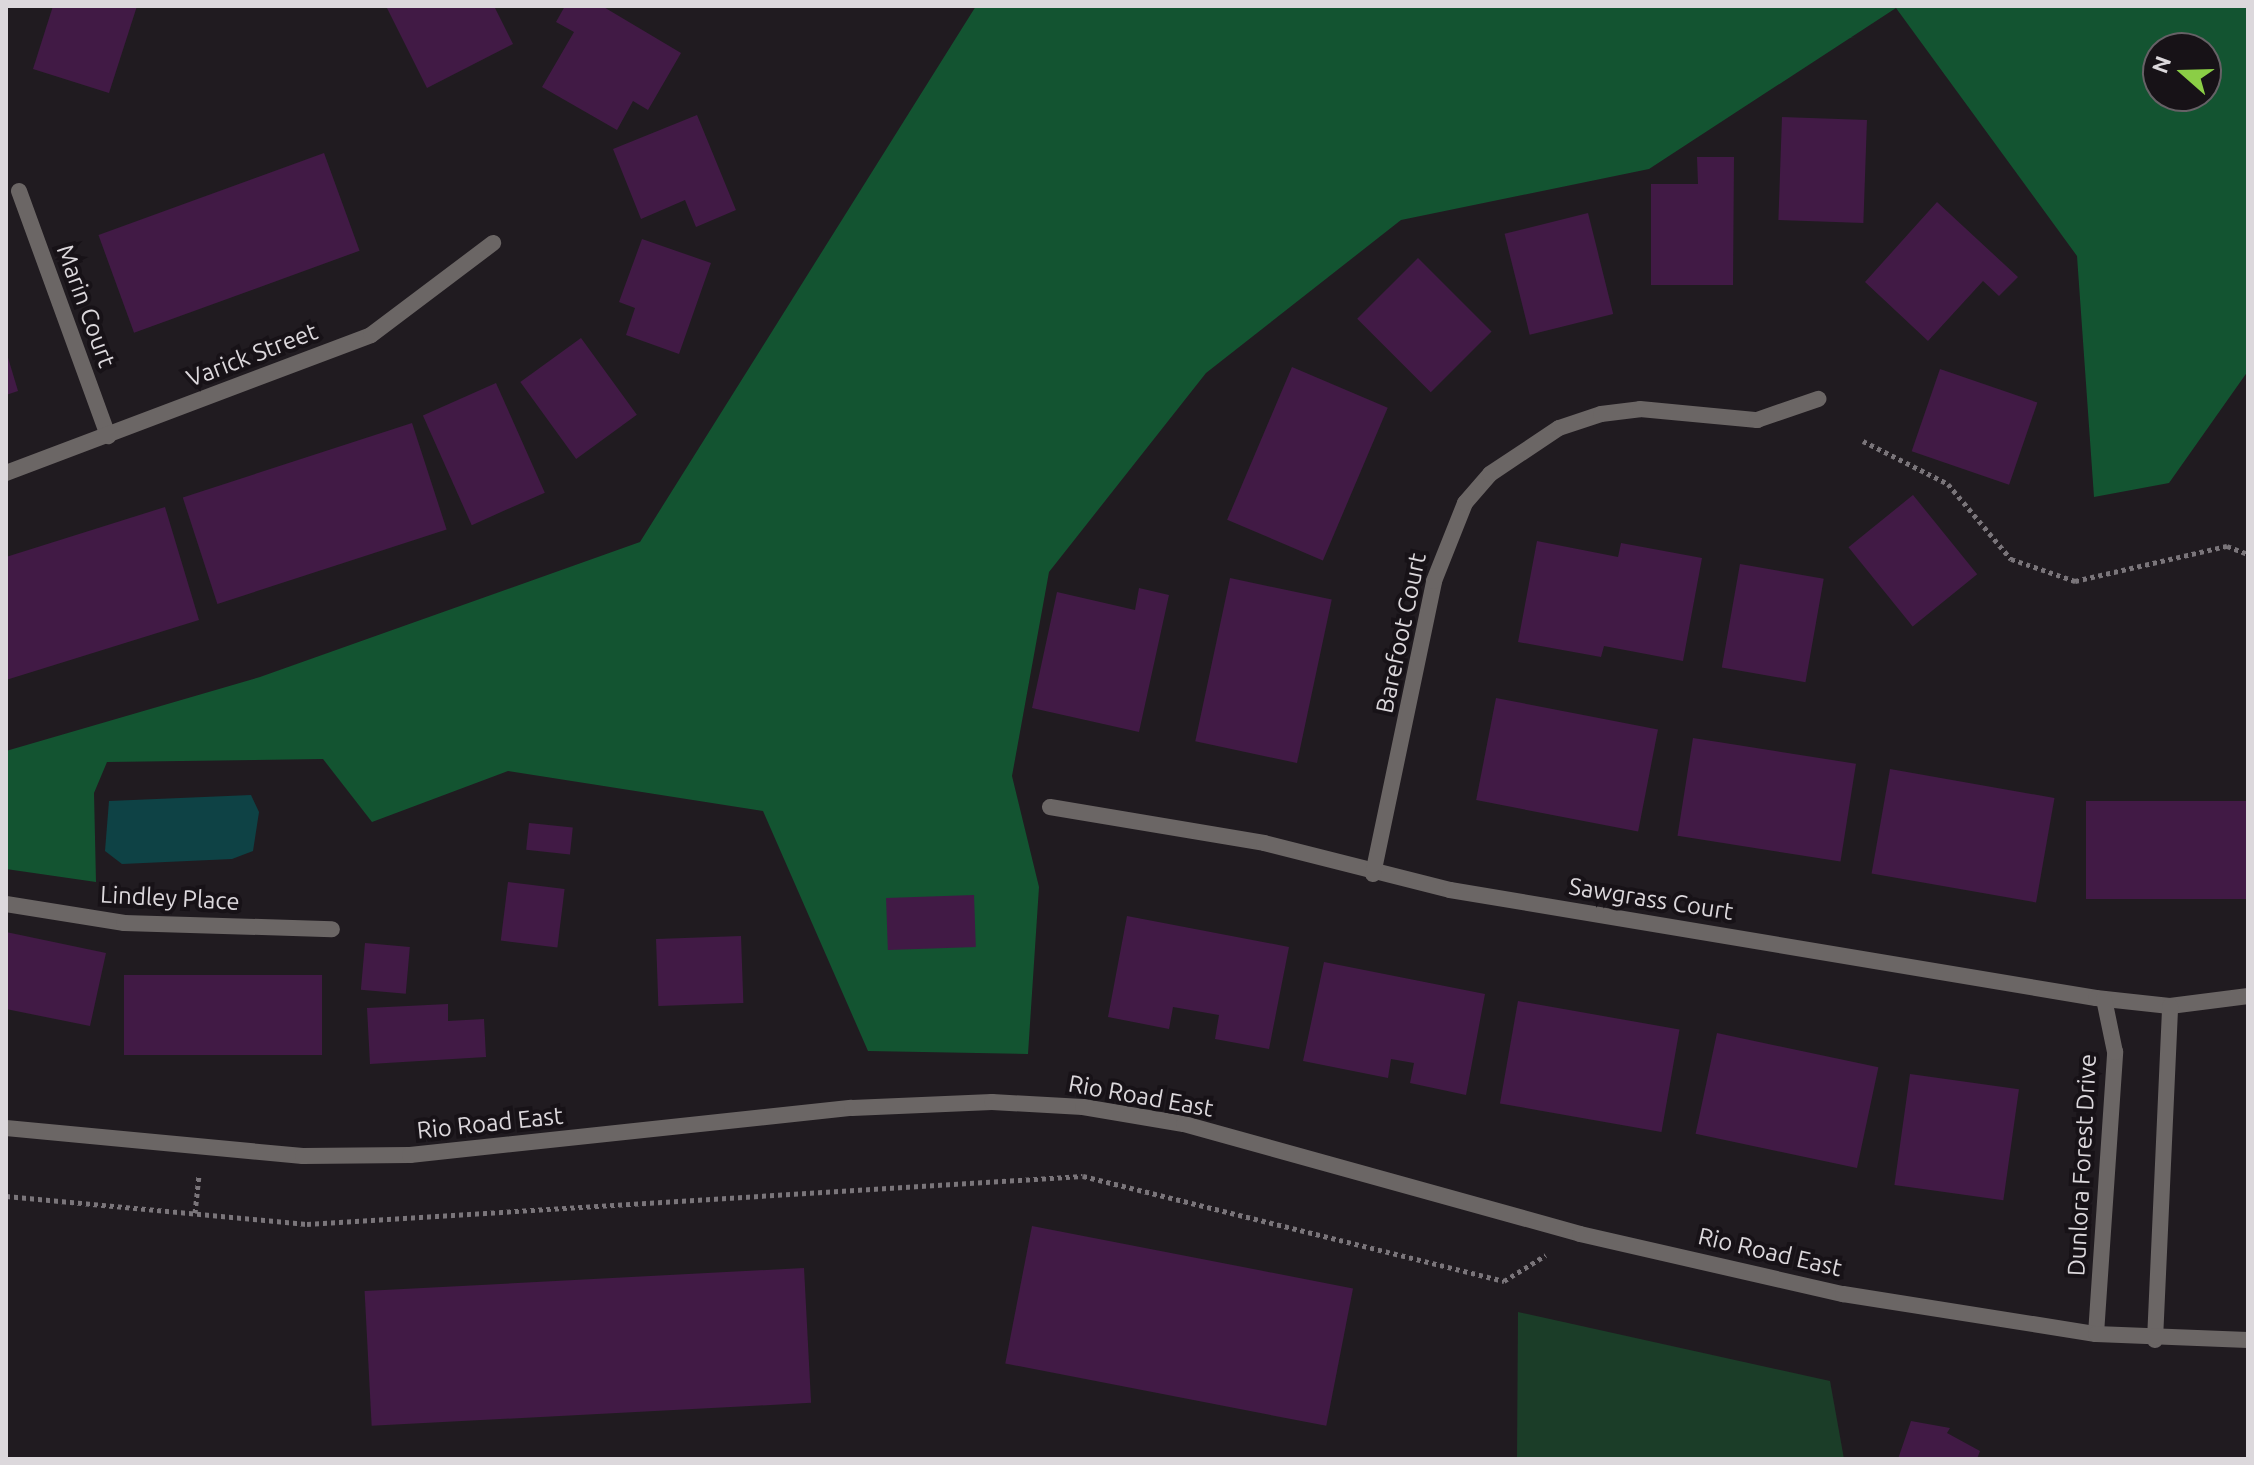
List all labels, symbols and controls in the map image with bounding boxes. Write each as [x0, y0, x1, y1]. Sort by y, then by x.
north arrow [2142, 32, 2222, 112]
text: N [2146, 52, 2175, 76]
street label: Marin Court [51, 241, 121, 371]
street label: Varick Street [182, 317, 322, 393]
street label: Barefoot Court [1370, 550, 1432, 716]
street label: Sawgrass Court [1567, 872, 1735, 926]
street label: Lindley Place [99, 880, 241, 916]
street label: Dunlora Forest Drive [2062, 1053, 2102, 1277]
street label: Rio Road East [1066, 1069, 1216, 1123]
street label: Rio Road East [416, 1101, 564, 1145]
street label: Rio Road East [1695, 1221, 1845, 1283]

